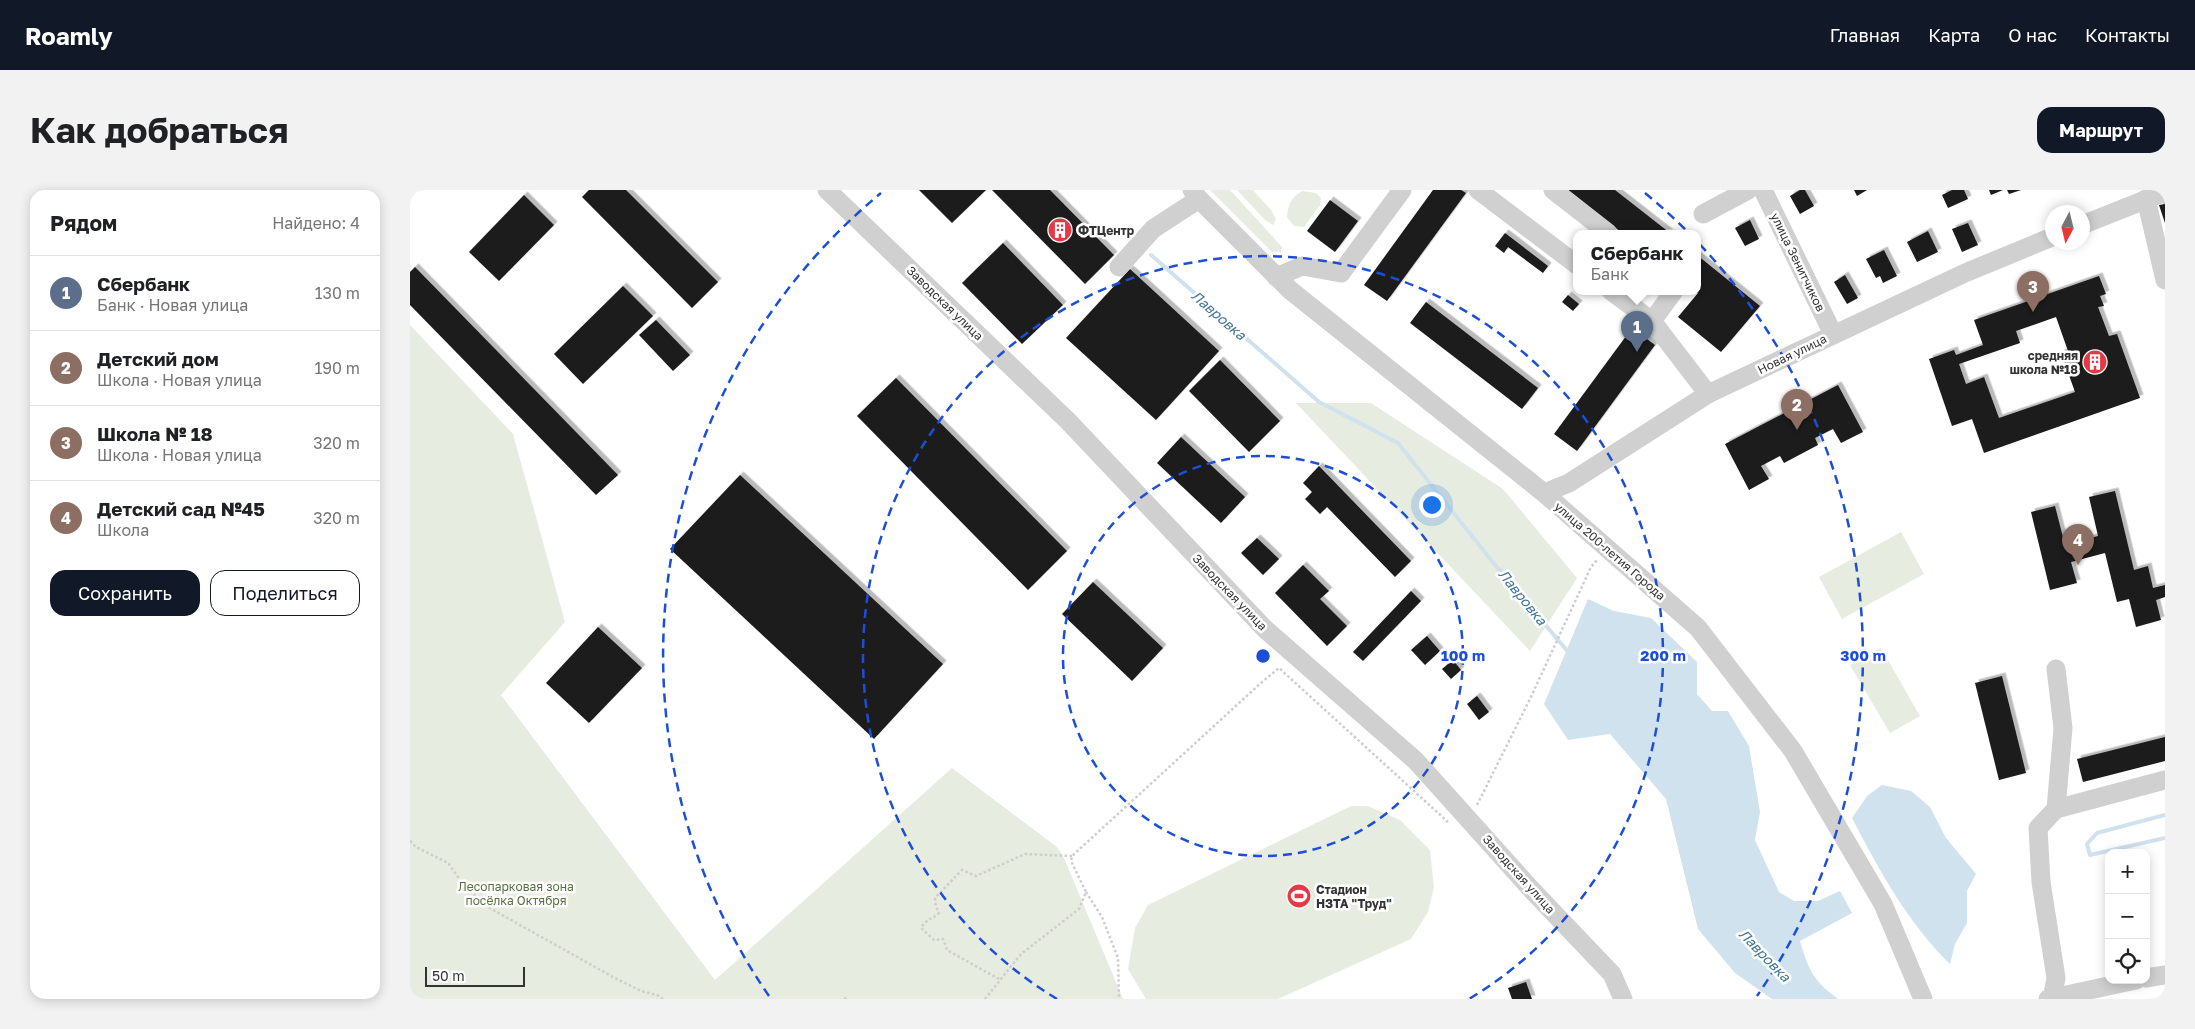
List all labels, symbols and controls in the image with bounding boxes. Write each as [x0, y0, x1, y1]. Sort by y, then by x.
text: Roamly [25, 21, 113, 50]
text: Главная [1830, 24, 1900, 46]
text: Карта [1928, 24, 1980, 46]
text: О нас [2008, 24, 2057, 46]
text: Контакты [2085, 24, 2170, 46]
button: Маршрут [2037, 107, 2165, 153]
text: Как добраться [30, 109, 288, 151]
north arrow [2045, 205, 2090, 250]
text: Рядом [50, 210, 117, 236]
street label: улица Зенитчиков [1768, 210, 1828, 314]
text: Найдено: 4 [272, 213, 360, 233]
building icon: ФТЦентр [1047, 217, 1073, 243]
place label: ФТЦентр [1078, 223, 1135, 238]
popup [1573, 230, 1701, 295]
text: Сбербанк [1590, 241, 1684, 264]
street label: Заводская улица [904, 263, 986, 343]
text: Банк [1590, 264, 1629, 284]
pin: 3 [2017, 271, 2049, 312]
text: Сбербанк [97, 272, 190, 295]
text: 1 [62, 283, 70, 303]
text: 130 m [315, 283, 360, 303]
water label: Лавровка [1188, 287, 1251, 344]
text: Банк · Новая улица [97, 295, 248, 315]
pin: 1 [1621, 311, 1653, 352]
street label: Новая улица [1755, 331, 1829, 377]
text: Детский дом [97, 347, 219, 370]
place label: средняя школа №18 [2010, 348, 2078, 377]
building icon: средняя школа №18 [2082, 349, 2108, 375]
text: 2 [61, 358, 71, 378]
text: 190 m [314, 358, 360, 378]
text: Школа · Новая улица [97, 370, 262, 390]
pin: 2 [1781, 389, 1813, 430]
text: Школа № 18 [97, 422, 213, 445]
text: 3 [61, 433, 71, 453]
text: 320 m [313, 433, 360, 453]
text: Школа · Новая улица [97, 445, 262, 465]
your location [1419, 492, 1445, 518]
text: Детский сад №45 [97, 497, 265, 520]
street label: улица 200-летия Города [1551, 499, 1669, 603]
text: 4 [61, 508, 71, 528]
text: 320 m [313, 508, 360, 528]
text: Школа [97, 520, 149, 540]
pin: 4 [2062, 524, 2094, 565]
street label: Заводская улица [1190, 551, 1270, 633]
water label: Лавровка [1495, 566, 1551, 629]
button: Сохранить [50, 570, 200, 616]
button: Поделиться [210, 570, 360, 616]
text: 100 m [1441, 646, 1485, 664]
text: 200 m [1640, 646, 1686, 664]
text: 300 m [1840, 646, 1886, 664]
centre of rings [1254, 647, 1272, 665]
street label: Заводская улица [1480, 832, 1558, 916]
map controls [2105, 849, 2150, 984]
button: + [2105, 849, 2150, 894]
park label: Лесопарковая зона посёлка Октября [458, 879, 574, 908]
place label: Стадион НЗТА "Труд" [1316, 882, 1392, 911]
sports icon: Стадион НЗТА "Труд" [1286, 883, 1312, 909]
button: − [2105, 894, 2150, 939]
water label: Лавровка [1736, 925, 1795, 986]
button: locate [2105, 939, 2150, 984]
scale bar [425, 964, 525, 987]
text: 50 m [432, 967, 465, 984]

